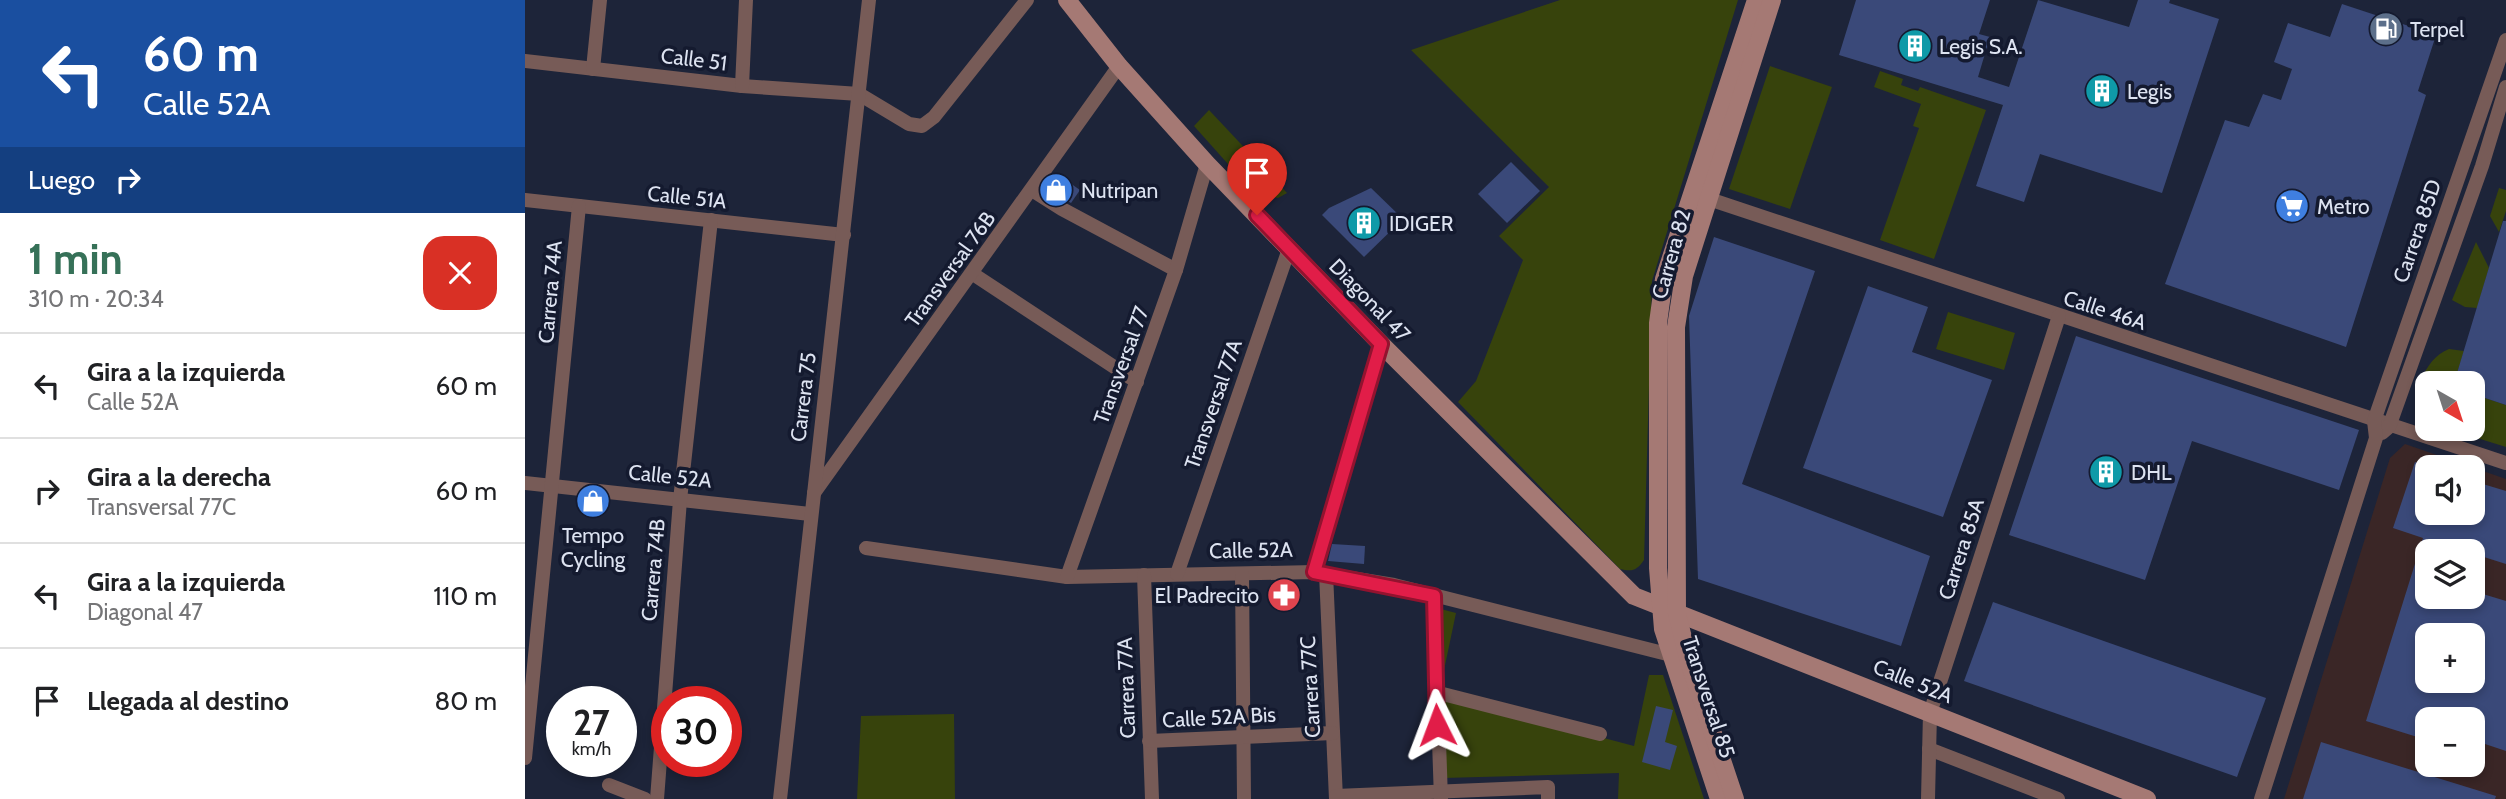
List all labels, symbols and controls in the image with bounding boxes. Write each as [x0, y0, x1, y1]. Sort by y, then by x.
fuel station icon: Terpel [2367, 10, 2405, 48]
place label: Terpel [2410, 17, 2464, 42]
text: 60 m [143, 24, 259, 83]
building icon: Legis S.A. [1896, 27, 1934, 65]
icon: left [28, 28, 119, 119]
place label: Legis S.A. [1939, 34, 2023, 59]
street label: Calle 51 [659, 43, 729, 75]
building icon: Legis [2083, 72, 2121, 110]
place label: Legis [2127, 79, 2172, 104]
text: Calle 52A [143, 84, 270, 123]
pin [1227, 143, 1287, 215]
icon: arrive [1238, 154, 1276, 192]
icon: right [109, 161, 147, 199]
text: Luego [28, 164, 95, 196]
shop icon: Nutripan [1037, 171, 1075, 209]
street label: Carrera 85D [2388, 176, 2446, 286]
place label: Nutripan [1081, 178, 1158, 203]
street label: Calle 51A [646, 180, 728, 214]
supermarket icon: Metro [2273, 187, 2311, 225]
place label: Metro [2317, 194, 2370, 219]
building icon: IDIGER [1345, 204, 1383, 242]
street label: Transversal 76B [900, 206, 1000, 332]
street label: Carrera 82 [1646, 206, 1696, 302]
place label: IDIGER [1389, 211, 1454, 236]
text: 1 min [28, 233, 123, 285]
button: close [423, 236, 497, 310]
street label: Carrera 74A [533, 240, 567, 344]
street label: Diagonal 47 [1324, 253, 1416, 347]
text: 310 m · 20:34 [28, 285, 164, 313]
street label: Calle 46A [2061, 285, 2149, 335]
street label: Transversal 77 [1088, 302, 1154, 427]
street label: Transversal 77A [1179, 336, 1247, 472]
street label: Carrera 75 [785, 351, 821, 443]
text: Gira a la izquierda [87, 356, 285, 388]
icon: left [28, 367, 66, 405]
text: 60 m [435, 370, 497, 402]
north arrow [2415, 371, 2485, 441]
map controls [2415, 371, 2485, 777]
text: Calle 52A [87, 388, 179, 416]
building icon: DHL [2087, 453, 2125, 491]
button: sound [2415, 455, 2485, 525]
street label: Calle 52A [627, 459, 713, 493]
place label: DHL [2131, 460, 2172, 485]
text: Gira a la derecha [87, 461, 271, 493]
icon: right [28, 472, 66, 510]
text: 60 m [435, 475, 497, 507]
shop icon: Tempo Cycling [574, 482, 612, 520]
text: Transversal 77C [87, 493, 236, 521]
street label: Carrera 85A [1933, 495, 1989, 603]
street label: Carrera 74B [636, 518, 670, 622]
place label: Tempo Cycling [561, 523, 626, 572]
street label: Calle 52A [1209, 537, 1293, 563]
button: layers [2415, 539, 2485, 609]
text: Gira a la izquierda [87, 566, 285, 598]
pharmacy icon: El Padrecito [1265, 576, 1303, 614]
icon: left [28, 577, 66, 615]
text: 110 m [433, 580, 497, 612]
place label: El Padrecito [1155, 583, 1259, 608]
text: Diagonal 47 [87, 598, 203, 626]
button: + [2415, 623, 2485, 693]
street label: Transversal 85 [1678, 633, 1740, 761]
street label: Carrera 77C [1295, 635, 1325, 739]
street label: Carrera 77A [1112, 637, 1140, 739]
street label: Calle 52A [1870, 654, 1956, 708]
icon: arrive [28, 682, 66, 720]
text: Llegada al destino [87, 685, 289, 717]
text: 80 m [434, 685, 497, 717]
speed limit sign: 30 [651, 686, 742, 777]
position arrow [1400, 688, 1474, 762]
text: 27 [573, 701, 610, 744]
street label: Calle 52A Bis [1161, 702, 1277, 732]
button: − [2415, 707, 2485, 777]
text: km/h [572, 738, 611, 760]

